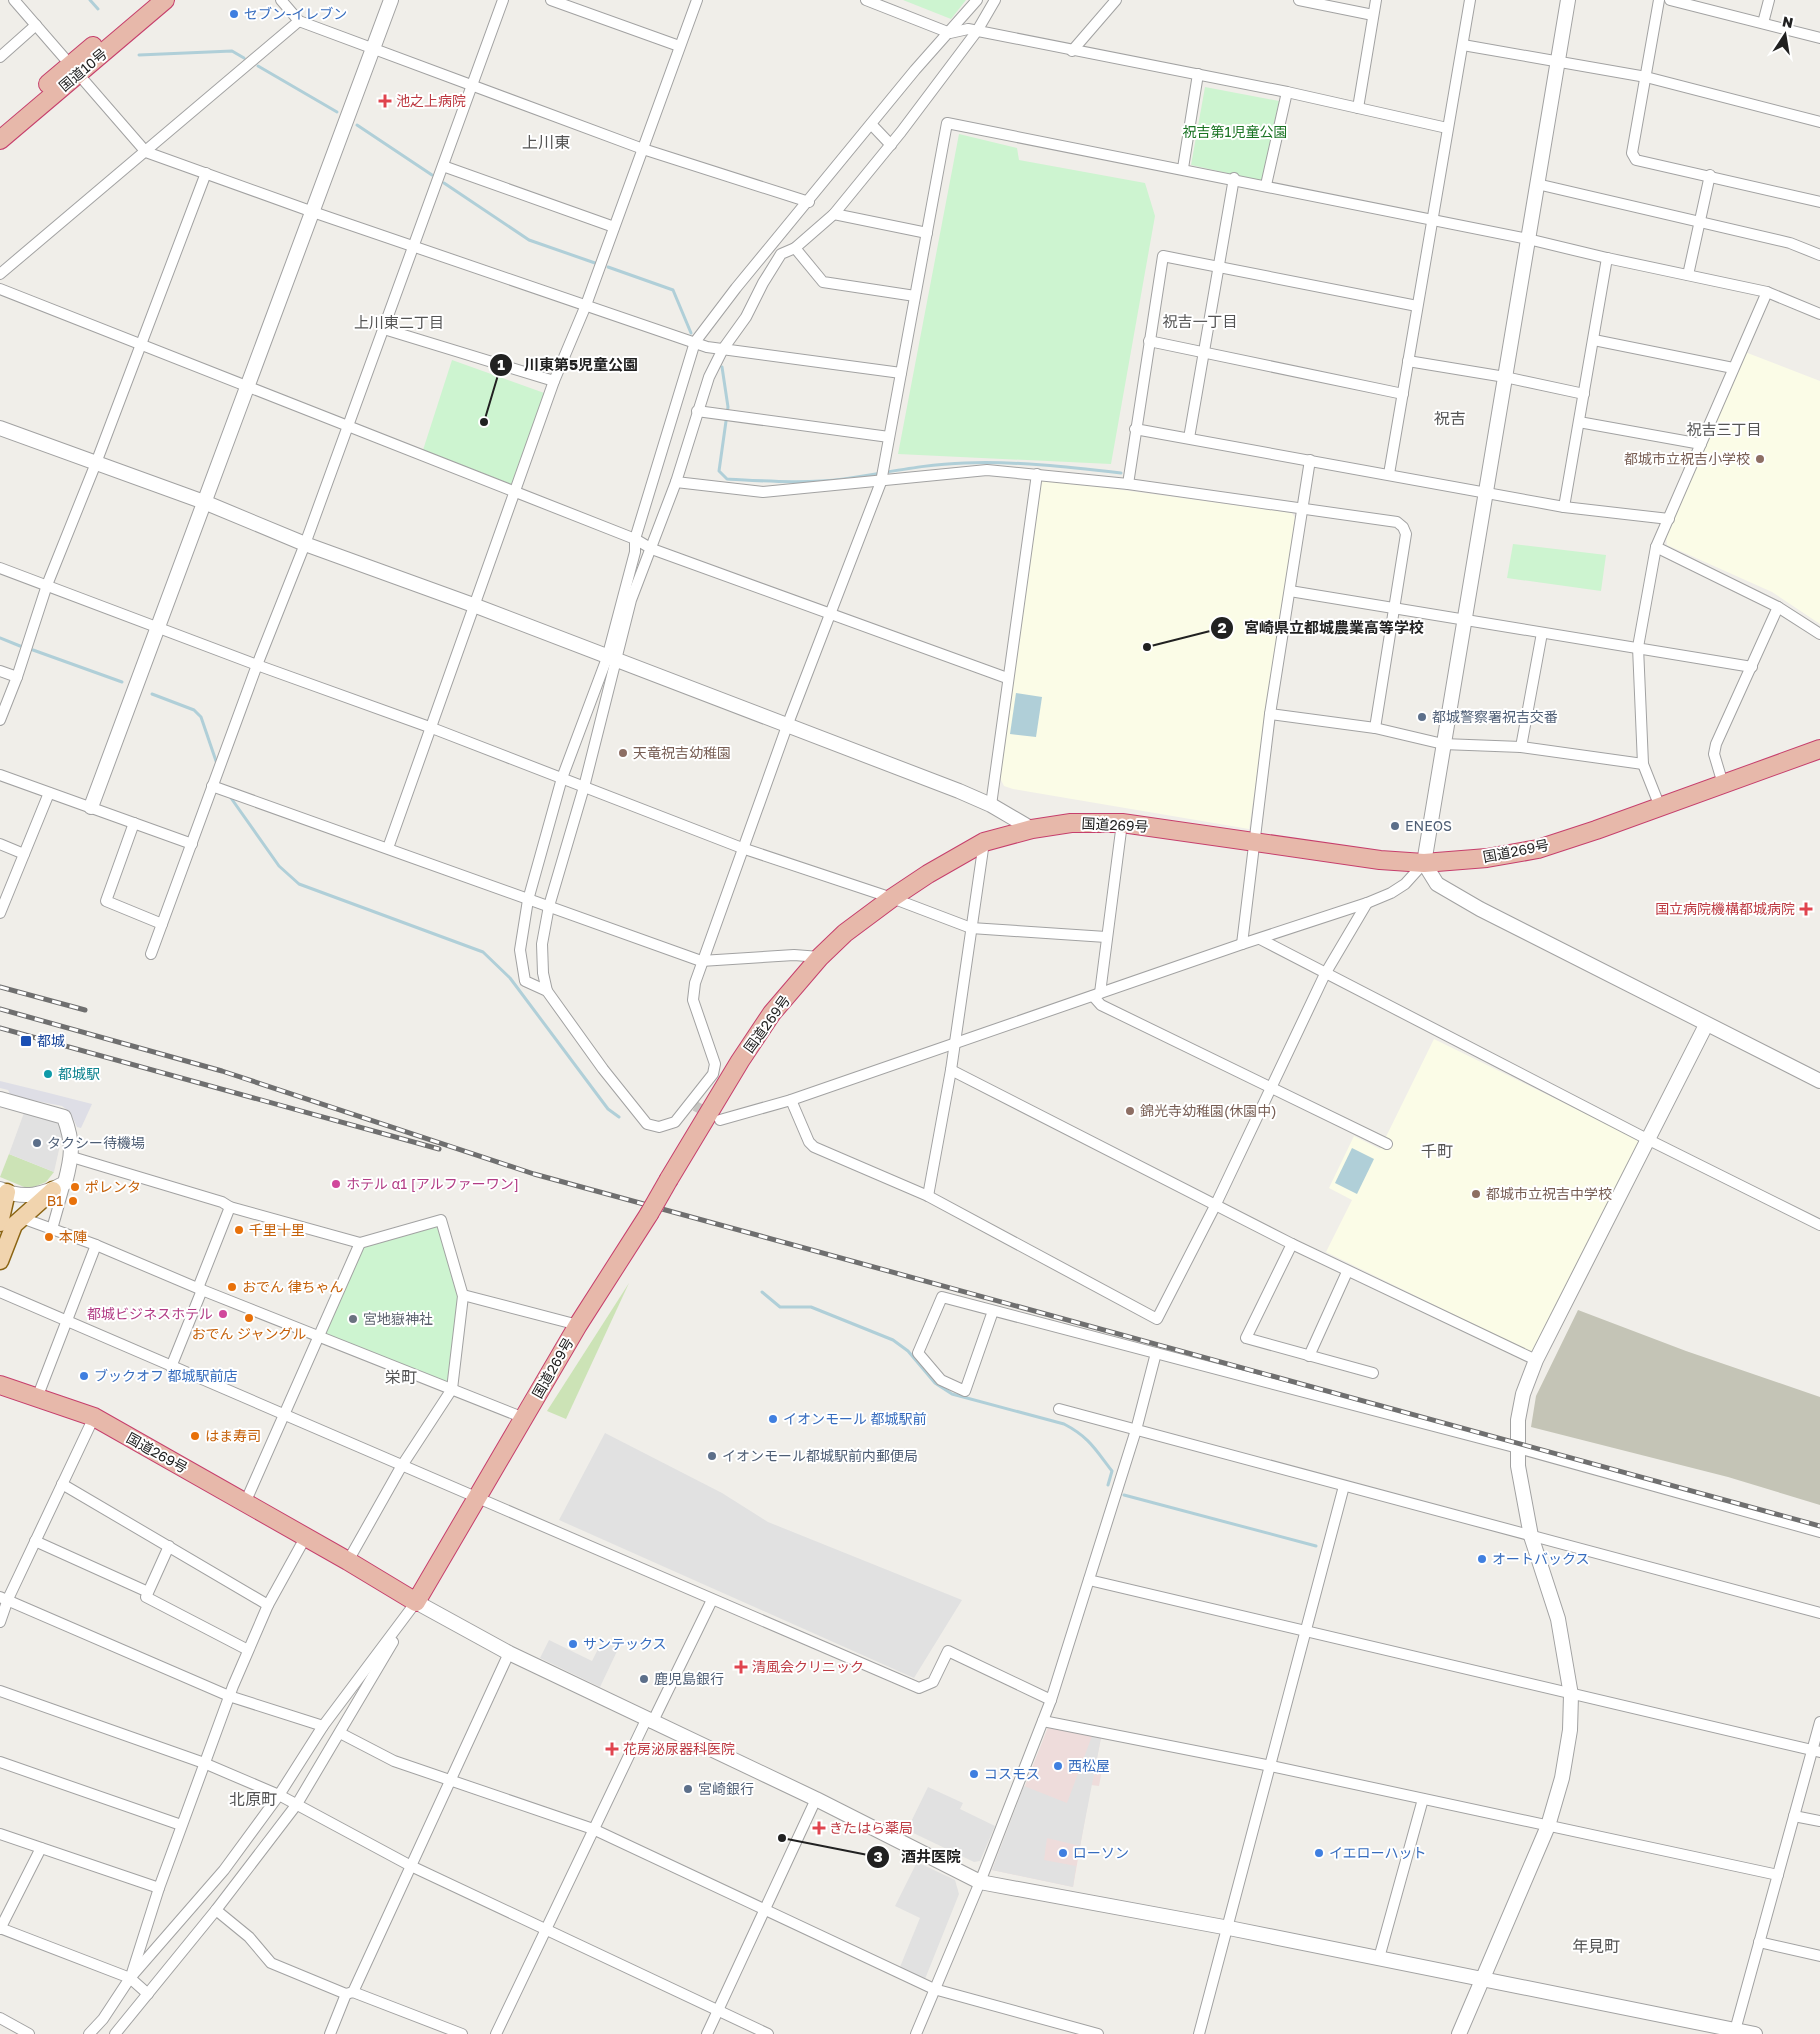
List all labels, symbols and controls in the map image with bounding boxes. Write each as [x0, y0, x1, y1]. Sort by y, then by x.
place label: セブン-イレブン [244, 5, 347, 22]
marker: セブン-イレブン [228, 8, 240, 20]
north arrow [1760, 10, 1810, 60]
text: N [1781, 12, 1795, 31]
street label: 国道10号 [55, 45, 110, 95]
place label: 池之上病院 [396, 92, 466, 109]
marker: 池之上病院 [378, 94, 392, 108]
park label: 祝吉第1児童公園 [1183, 123, 1287, 140]
district label: 上川東 [522, 132, 570, 152]
district label: 祝吉一丁目 [1162, 312, 1238, 330]
district label: 上川東二丁目 [354, 313, 444, 331]
callout: 川東第5児童公園 [489, 350, 648, 380]
text: 1 [497, 355, 505, 373]
text: 川東第5児童公園 [524, 355, 638, 373]
district label: 祝吉 [1434, 408, 1466, 428]
district label: 祝吉三丁目 [1686, 420, 1762, 438]
place label: 都城市立祝吉小学校 [1624, 450, 1750, 467]
marker: 都城市立祝吉小学校 [1754, 453, 1766, 465]
callout: 宮崎県立都城農業高等学校 [1209, 613, 1434, 643]
text: 2 [1217, 618, 1227, 636]
text: 宮崎県立都城農業高等学校 [1244, 618, 1424, 636]
place label: 都城警察署祝吉交番 [1432, 708, 1558, 725]
marker: 都城警察署祝吉交番 [1416, 711, 1428, 723]
place label: 天竜祝吉幼稚園 [633, 744, 731, 761]
marker: 天竜祝吉幼稚園 [617, 747, 629, 759]
street label: 国道269号 [1081, 814, 1149, 835]
place label: ENEOS [1405, 817, 1452, 834]
marker: ENEOS [1389, 820, 1401, 832]
street label: 国道269号 [1481, 836, 1550, 865]
place label: 国立病院機構都城病院 [1655, 900, 1795, 917]
marker: 国立病院機構都城病院 [1799, 902, 1813, 916]
street label: 国道269号 [740, 992, 793, 1056]
place label: 都城 [37, 1032, 65, 1049]
marker: 都城 [19, 1034, 33, 1048]
place label: 都城駅 [58, 1065, 100, 1082]
marker: 都城駅 [42, 1068, 54, 1080]
place label: 錦光寺幼稚園(休園中) [1140, 1102, 1277, 1119]
marker: 錦光寺幼稚園(休園中) [1124, 1105, 1136, 1117]
place label: タクシー待機場 [47, 1134, 145, 1151]
marker: タクシー待機場 [31, 1137, 43, 1149]
district label: 千町 [1421, 1141, 1453, 1161]
place label: ホテル α1 [アルファーワン] [346, 1175, 519, 1192]
place label: ポレンタ [85, 1178, 141, 1195]
marker: ホテル α1 [アルファーワン] [330, 1178, 342, 1190]
marker: ポレンタ [69, 1181, 81, 1193]
place label: 都城市立祝吉中学校 [1486, 1185, 1612, 1202]
marker: 都城市立祝吉中学校 [1470, 1188, 1482, 1200]
place label: B1 [47, 1192, 63, 1209]
marker: B1 [67, 1195, 79, 1207]
place label: 千里十里 [249, 1221, 305, 1238]
marker: 千里十里 [233, 1224, 245, 1236]
place label: 本陣 [59, 1228, 87, 1245]
marker: 本陣 [43, 1231, 55, 1243]
place label: おでん 律ちゃん [242, 1278, 344, 1295]
marker: おでん 律ちゃん [226, 1281, 238, 1293]
place label: 都城ビジネスホテル [87, 1305, 213, 1322]
marker: 都城ビジネスホテル [217, 1308, 229, 1320]
place label: 宮地嶽神社 [363, 1310, 433, 1327]
marker: おでん ジャングル [243, 1312, 255, 1324]
marker: 宮地嶽神社 [347, 1313, 359, 1325]
place label: おでん ジャングル [192, 1325, 306, 1342]
street label: 国道269号 [528, 1334, 577, 1401]
place label: ブックオフ 都城駅前店 [94, 1367, 238, 1384]
district label: 栄町 [385, 1367, 417, 1387]
marker: ブックオフ 都城駅前店 [78, 1370, 90, 1382]
place label: イオンモール 都城駅前 [783, 1410, 927, 1427]
marker: イオンモール 都城駅前 [767, 1413, 779, 1425]
place label: はま寿司 [205, 1427, 261, 1444]
street label: 国道269号 [124, 1429, 191, 1476]
marker: はま寿司 [189, 1430, 201, 1442]
place label: イオンモール都城駅前内郵便局 [722, 1447, 918, 1464]
marker: イオンモール都城駅前内郵便局 [706, 1450, 718, 1462]
place label: オートバックス [1492, 1550, 1590, 1567]
marker: オートバックス [1476, 1553, 1488, 1565]
place label: サンテックス [583, 1635, 667, 1652]
marker: サンテックス [567, 1638, 579, 1650]
place label: 清風会クリニック [752, 1658, 864, 1675]
marker: 清風会クリニック [734, 1660, 748, 1674]
place label: 鹿児島銀行 [654, 1670, 724, 1687]
marker: 鹿児島銀行 [638, 1673, 650, 1685]
place label: 花房泌尿器科医院 [623, 1740, 735, 1757]
marker: 花房泌尿器科医院 [605, 1742, 619, 1756]
place label: 西松屋 [1068, 1757, 1110, 1774]
marker: 西松屋 [1052, 1760, 1064, 1772]
place label: コスモス [984, 1765, 1040, 1782]
marker: コスモス [968, 1768, 980, 1780]
place label: 宮崎銀行 [698, 1780, 754, 1797]
marker: 宮崎銀行 [682, 1783, 694, 1795]
district label: 北原町 [229, 1789, 277, 1809]
place label: きたはら薬局 [829, 1819, 913, 1836]
marker: きたはら薬局 [813, 1822, 825, 1834]
callout: 酒井医院 [866, 1842, 971, 1872]
place label: ローソン [1073, 1844, 1129, 1861]
place label: イエローハット [1329, 1844, 1427, 1861]
text: 3 [873, 1847, 883, 1865]
text: 酒井医院 [901, 1847, 961, 1865]
marker: ローソン [1057, 1847, 1069, 1859]
marker: イエローハット [1313, 1847, 1325, 1859]
district label: 年見町 [1572, 1936, 1620, 1956]

